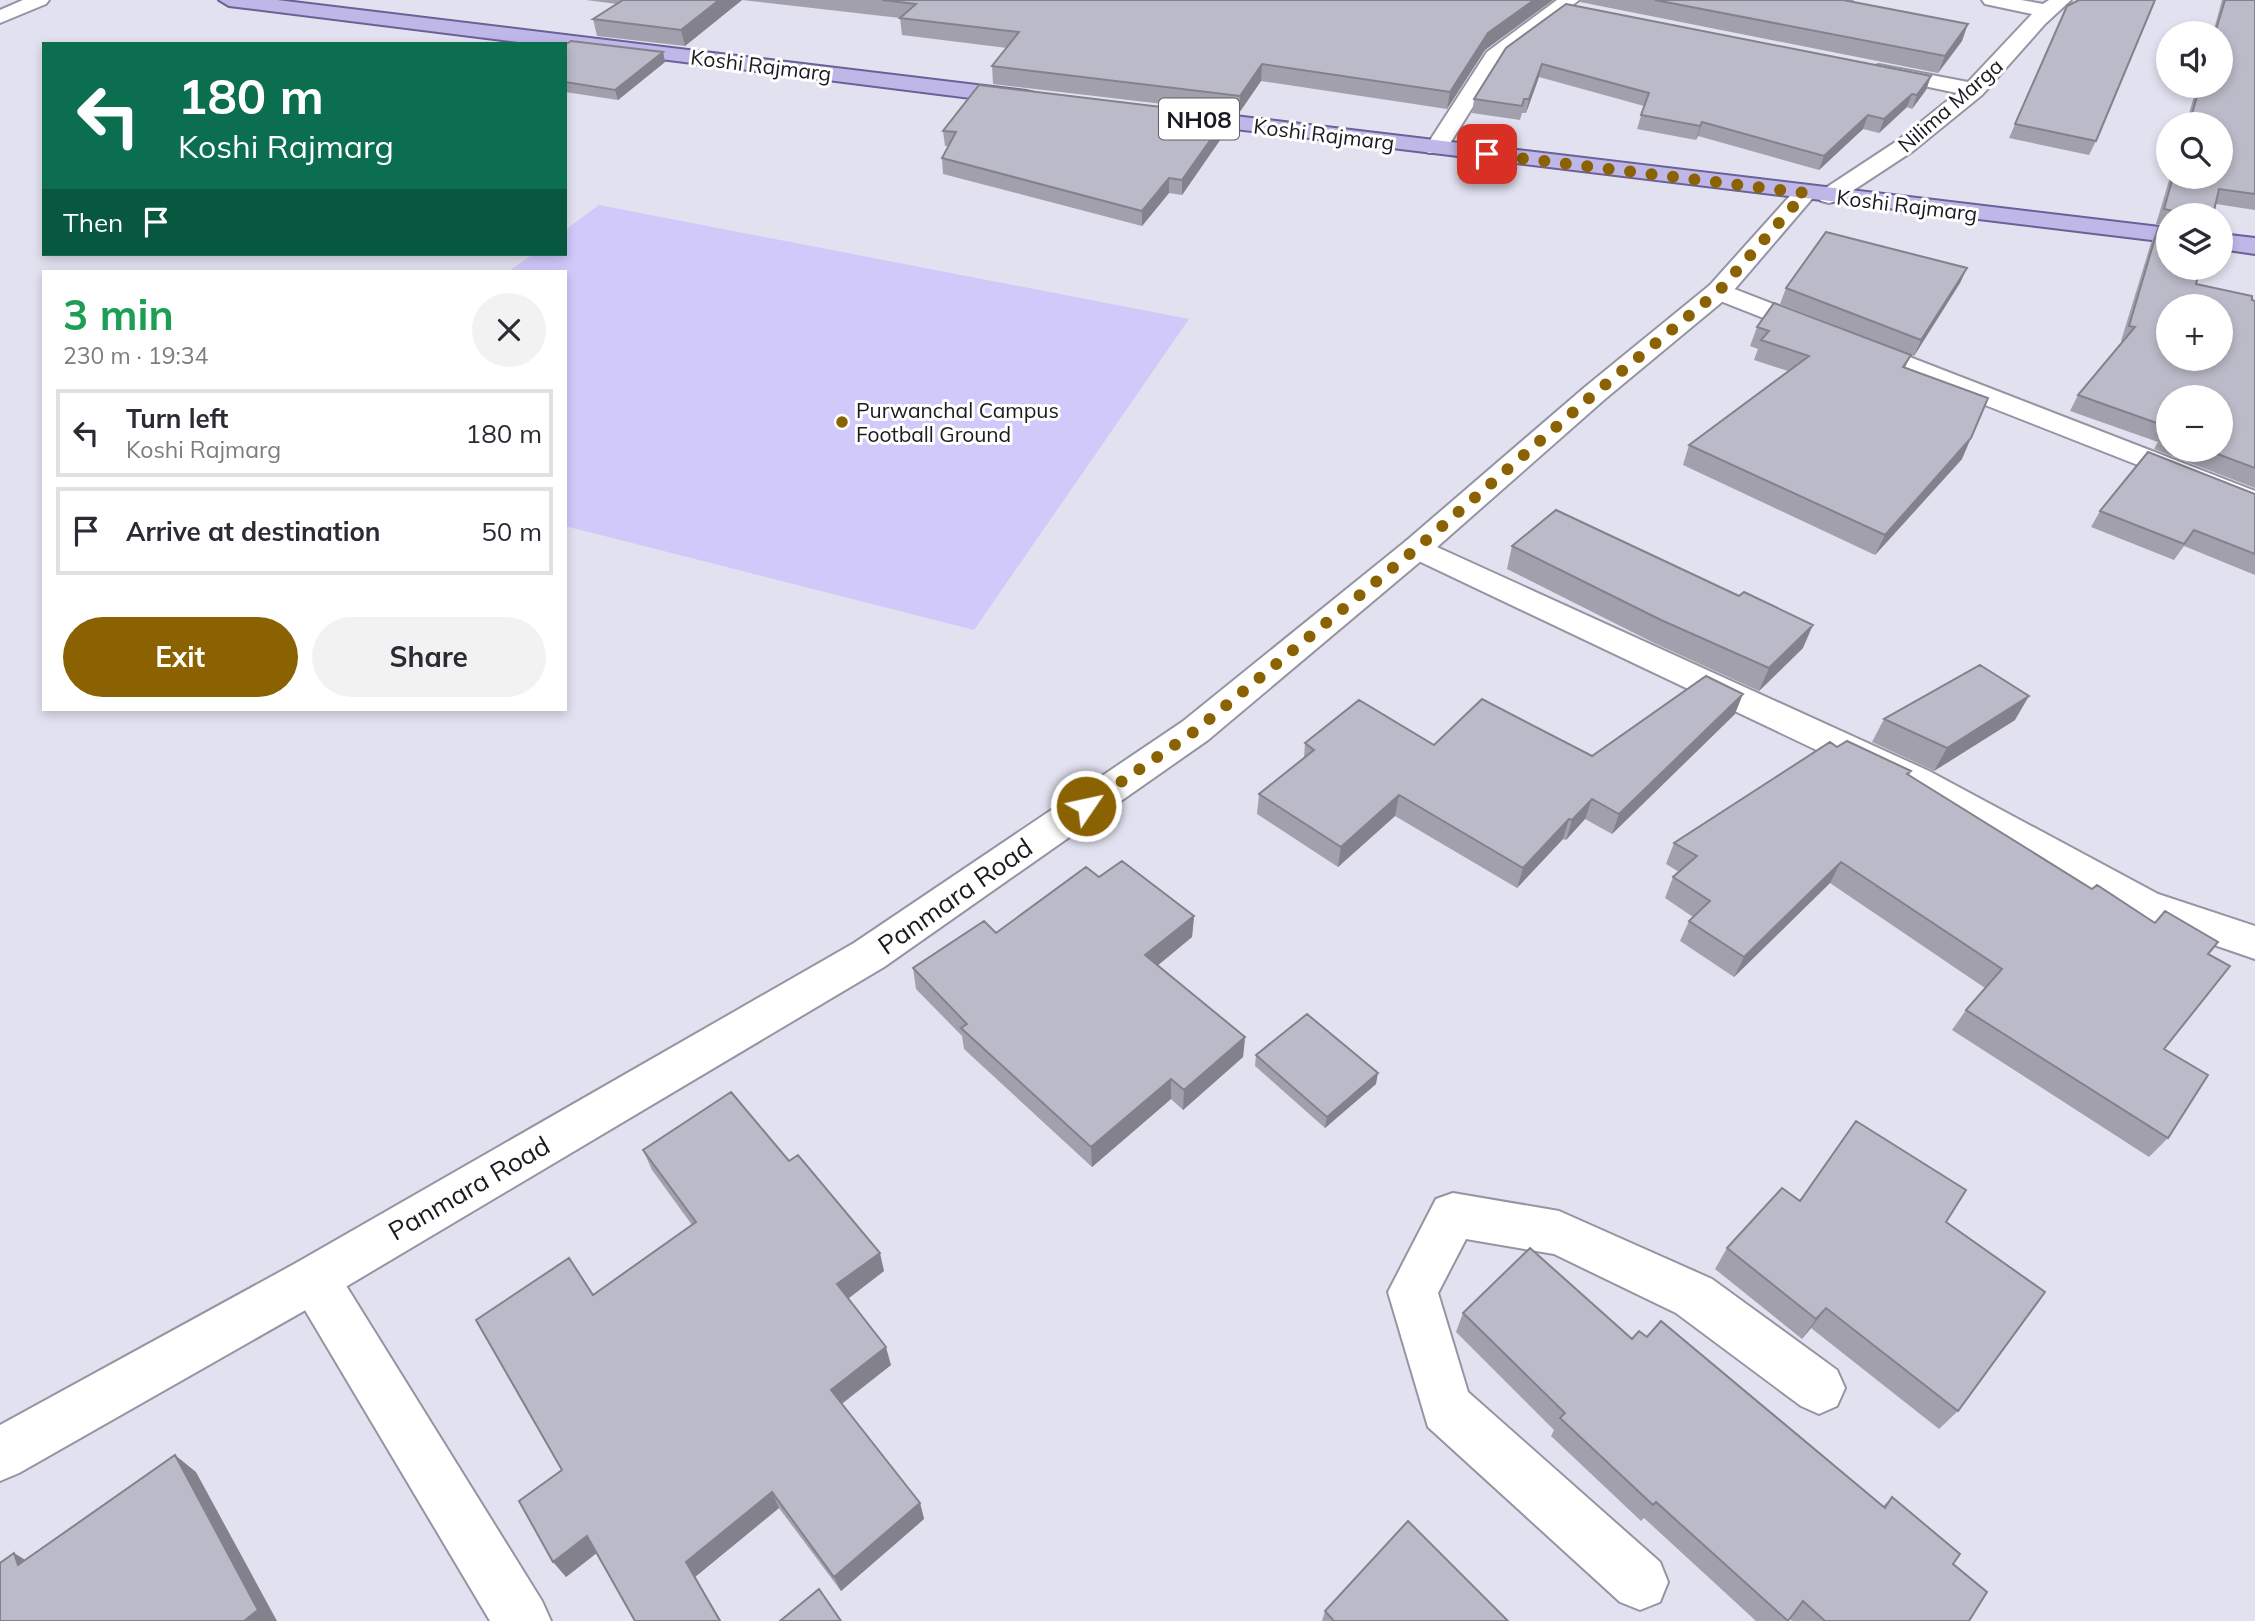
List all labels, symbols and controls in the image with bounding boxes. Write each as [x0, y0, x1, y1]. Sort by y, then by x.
map controls [2156, 21, 2233, 462]
button: sound [2156, 21, 2233, 98]
street label: Koshi Rajmarg [689, 43, 833, 87]
street label: Nilima Marga [1892, 52, 2008, 158]
text: 180 m [178, 65, 324, 126]
icon: left [63, 70, 154, 161]
road number: NH08 [1159, 98, 1239, 140]
street label: Koshi Rajmarg [1252, 112, 1396, 156]
button: search [2156, 112, 2233, 189]
pin [1457, 124, 1517, 184]
text: Koshi Rajmarg [178, 126, 394, 166]
icon: arrive [1468, 135, 1506, 173]
street label: Koshi Rajmarg [1835, 183, 1979, 227]
icon: arrive [137, 203, 175, 241]
button: layers [2156, 203, 2233, 280]
text: Then [63, 206, 123, 239]
text: 3 min [63, 288, 174, 341]
button: close [472, 293, 546, 367]
button: + [2156, 294, 2233, 371]
text: 230 m · 19:34 [63, 341, 208, 370]
button: − [2156, 385, 2233, 462]
place label: Purwanchal Campus Football Ground [856, 397, 1059, 447]
text: Turn left [126, 402, 228, 435]
icon: left [67, 414, 105, 452]
marker: Purwanchal Campus Football Ground [834, 414, 850, 430]
text: 180 m [466, 417, 542, 450]
text: Koshi Rajmarg [126, 435, 281, 464]
icon: arrive [67, 512, 105, 550]
text: Arrive at destination [126, 515, 381, 548]
text: 50 m [481, 515, 542, 548]
button: Exit [63, 617, 298, 697]
button: Share [312, 617, 546, 697]
position arrow [1049, 769, 1123, 843]
street label: Panmara Road [871, 831, 1039, 961]
street label: Panmara Road [382, 1128, 556, 1248]

